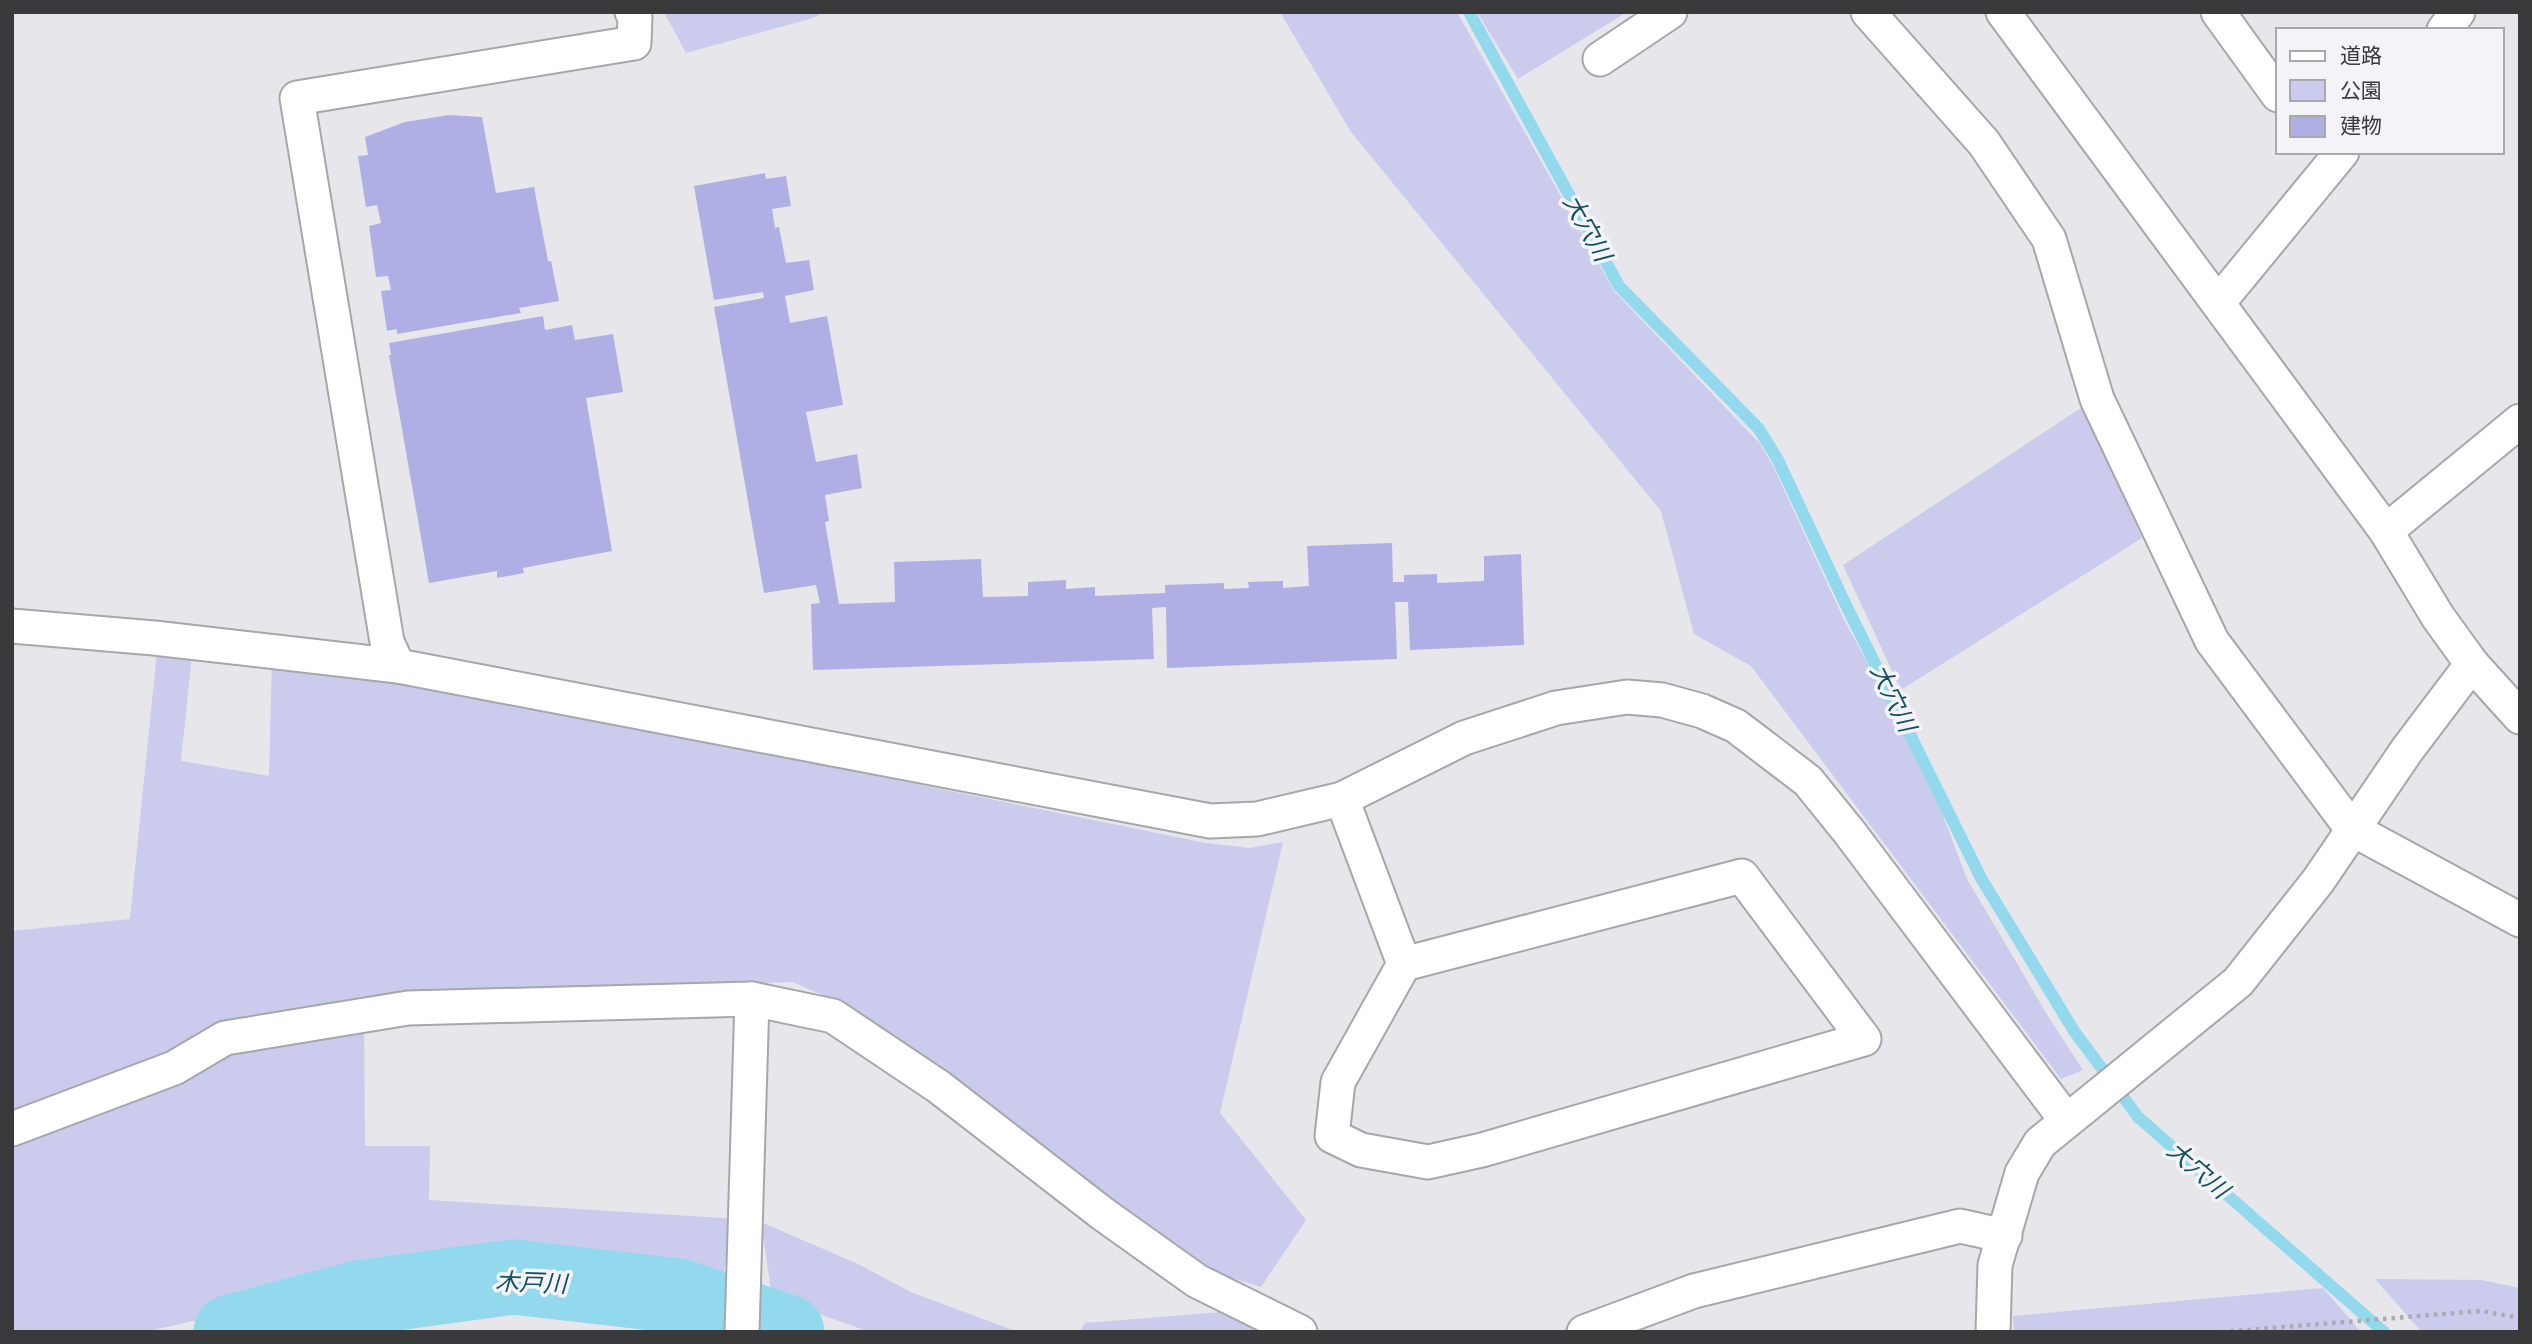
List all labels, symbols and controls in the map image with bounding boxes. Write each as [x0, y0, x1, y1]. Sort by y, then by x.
legend [2276, 28, 2504, 154]
text: 道路 [2340, 42, 2382, 69]
text: 公園 [2340, 77, 2382, 104]
text: 建物 [2340, 112, 2382, 139]
water label: 大穴川 [1556, 189, 1620, 269]
water label: 大穴川 [1864, 659, 1924, 740]
water label: 大穴川 [2161, 1134, 2238, 1207]
water label: 木戸川 [494, 1266, 571, 1299]

